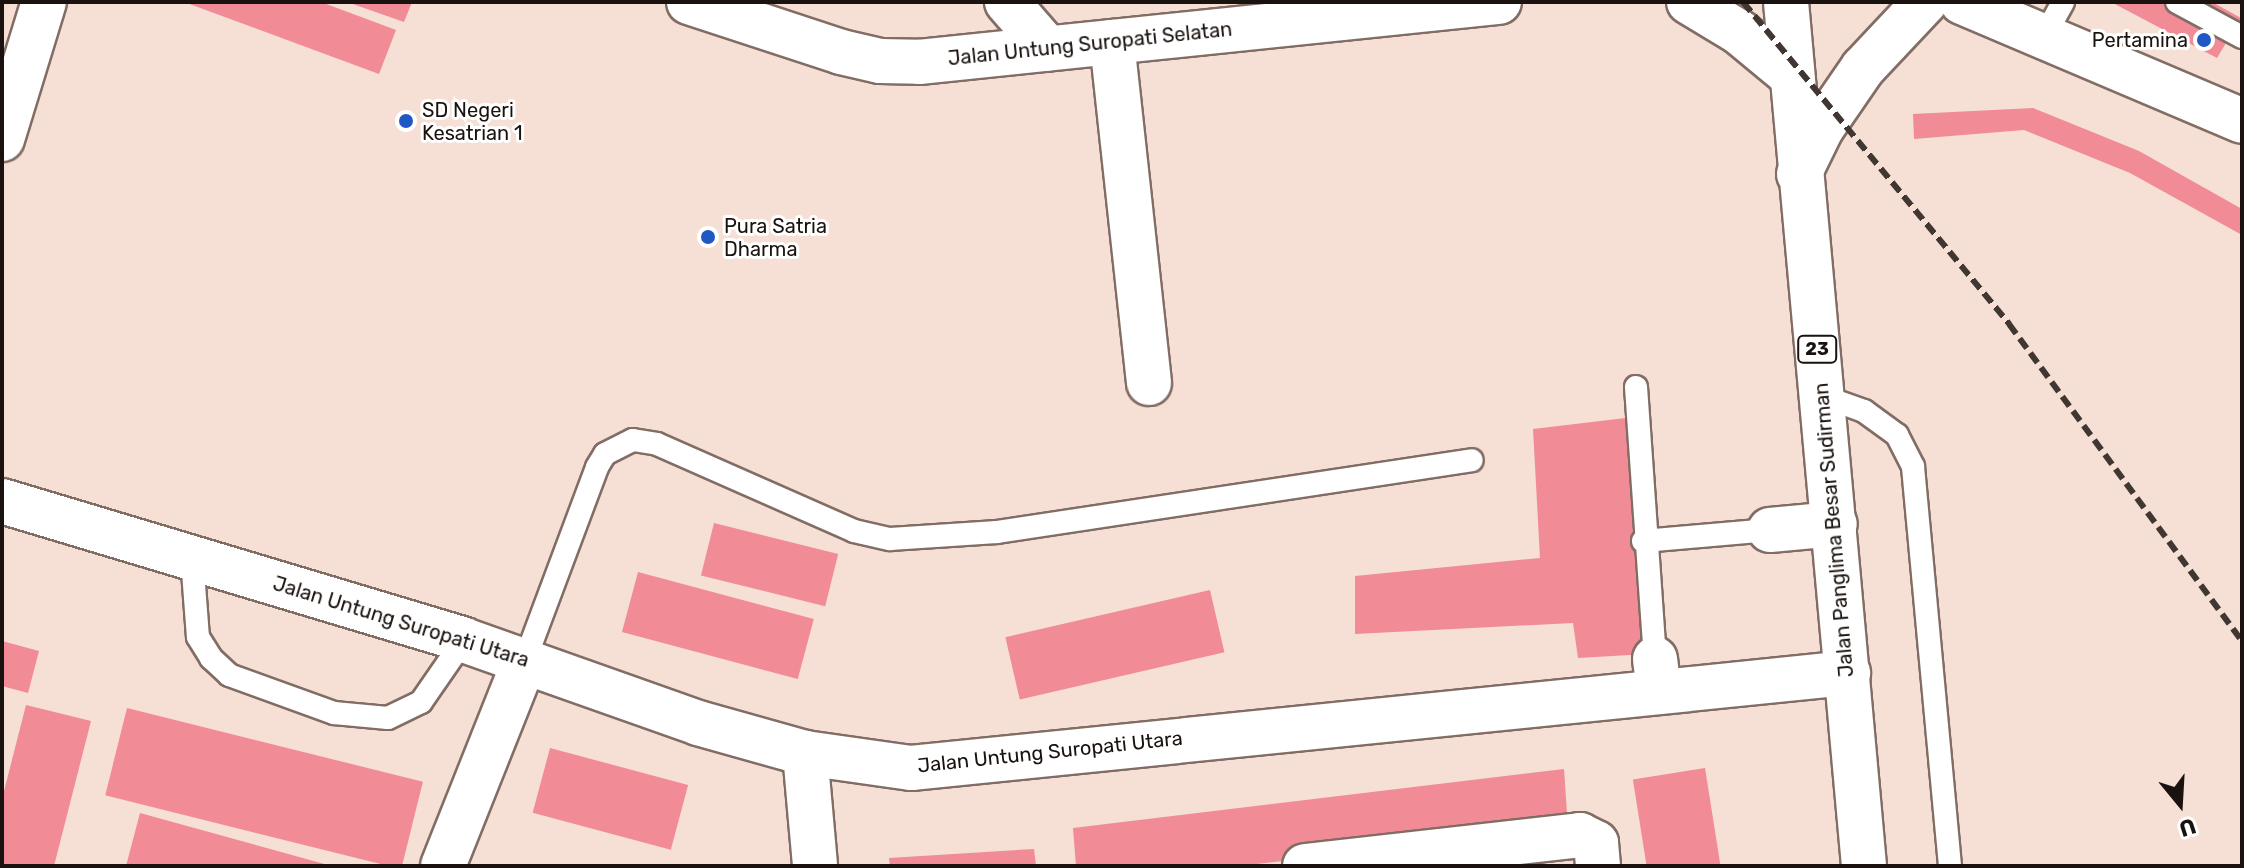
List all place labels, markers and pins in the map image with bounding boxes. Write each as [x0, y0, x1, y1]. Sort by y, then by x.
place label: Pertamina [2092, 28, 2188, 52]
marker: Pertamina [2195, 31, 2213, 49]
place label: SD Negeri Kesatrian 1 [422, 98, 523, 145]
marker: SD Negeri Kesatrian 1 [397, 112, 415, 130]
place label: Pura Satria Dharma [724, 214, 827, 261]
marker: Pura Satria Dharma [699, 228, 717, 246]

